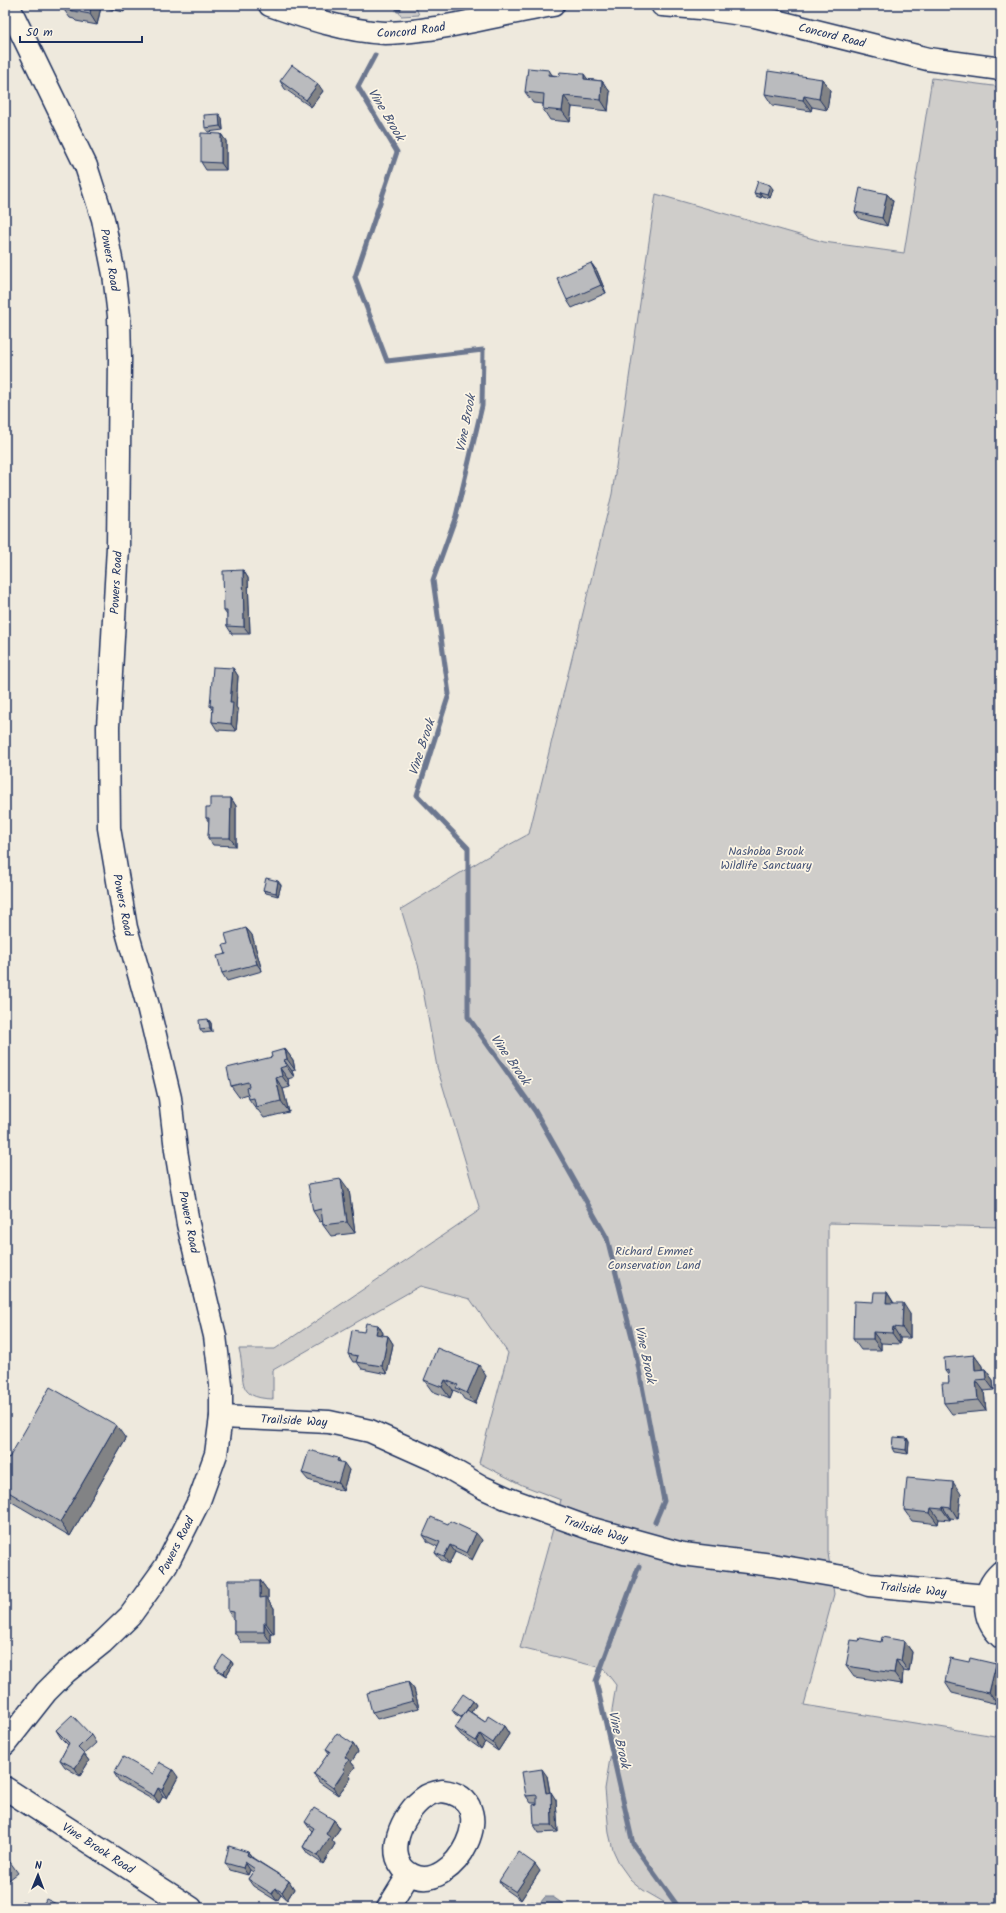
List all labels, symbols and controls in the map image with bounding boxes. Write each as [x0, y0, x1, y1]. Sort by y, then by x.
street label: Concord Road [376, 17, 448, 43]
scale bar [20, 18, 142, 44]
street label: Concord Road [796, 18, 868, 53]
text: 50 m [26, 23, 53, 42]
water label: Vine Brook [362, 84, 411, 147]
street label: Powers Road [95, 227, 125, 294]
water label: Vine Brook [451, 391, 483, 454]
street label: Powers Road [105, 549, 128, 615]
water label: Vine Brook [403, 715, 442, 779]
park label: Nashoba Brook Wildlife Sanctuary [720, 842, 812, 875]
street label: Powers Road [107, 872, 138, 939]
water label: Vine Brook [484, 1030, 536, 1091]
street label: Powers Road [173, 1189, 204, 1256]
park label: Richard Emmet Conservation Land [608, 1242, 701, 1275]
water label: Vine Brook [628, 1324, 661, 1387]
street label: Trailside Way [260, 1410, 328, 1432]
street label: Trailside Way [561, 1511, 631, 1548]
street label: Powers Road [153, 1512, 200, 1579]
street label: Trailside Way [879, 1577, 948, 1602]
water label: Vine Brook [602, 1708, 636, 1772]
street label: Vine Brook Road [58, 1818, 139, 1880]
north arrow [18, 1855, 58, 1895]
text: N [35, 1857, 42, 1875]

